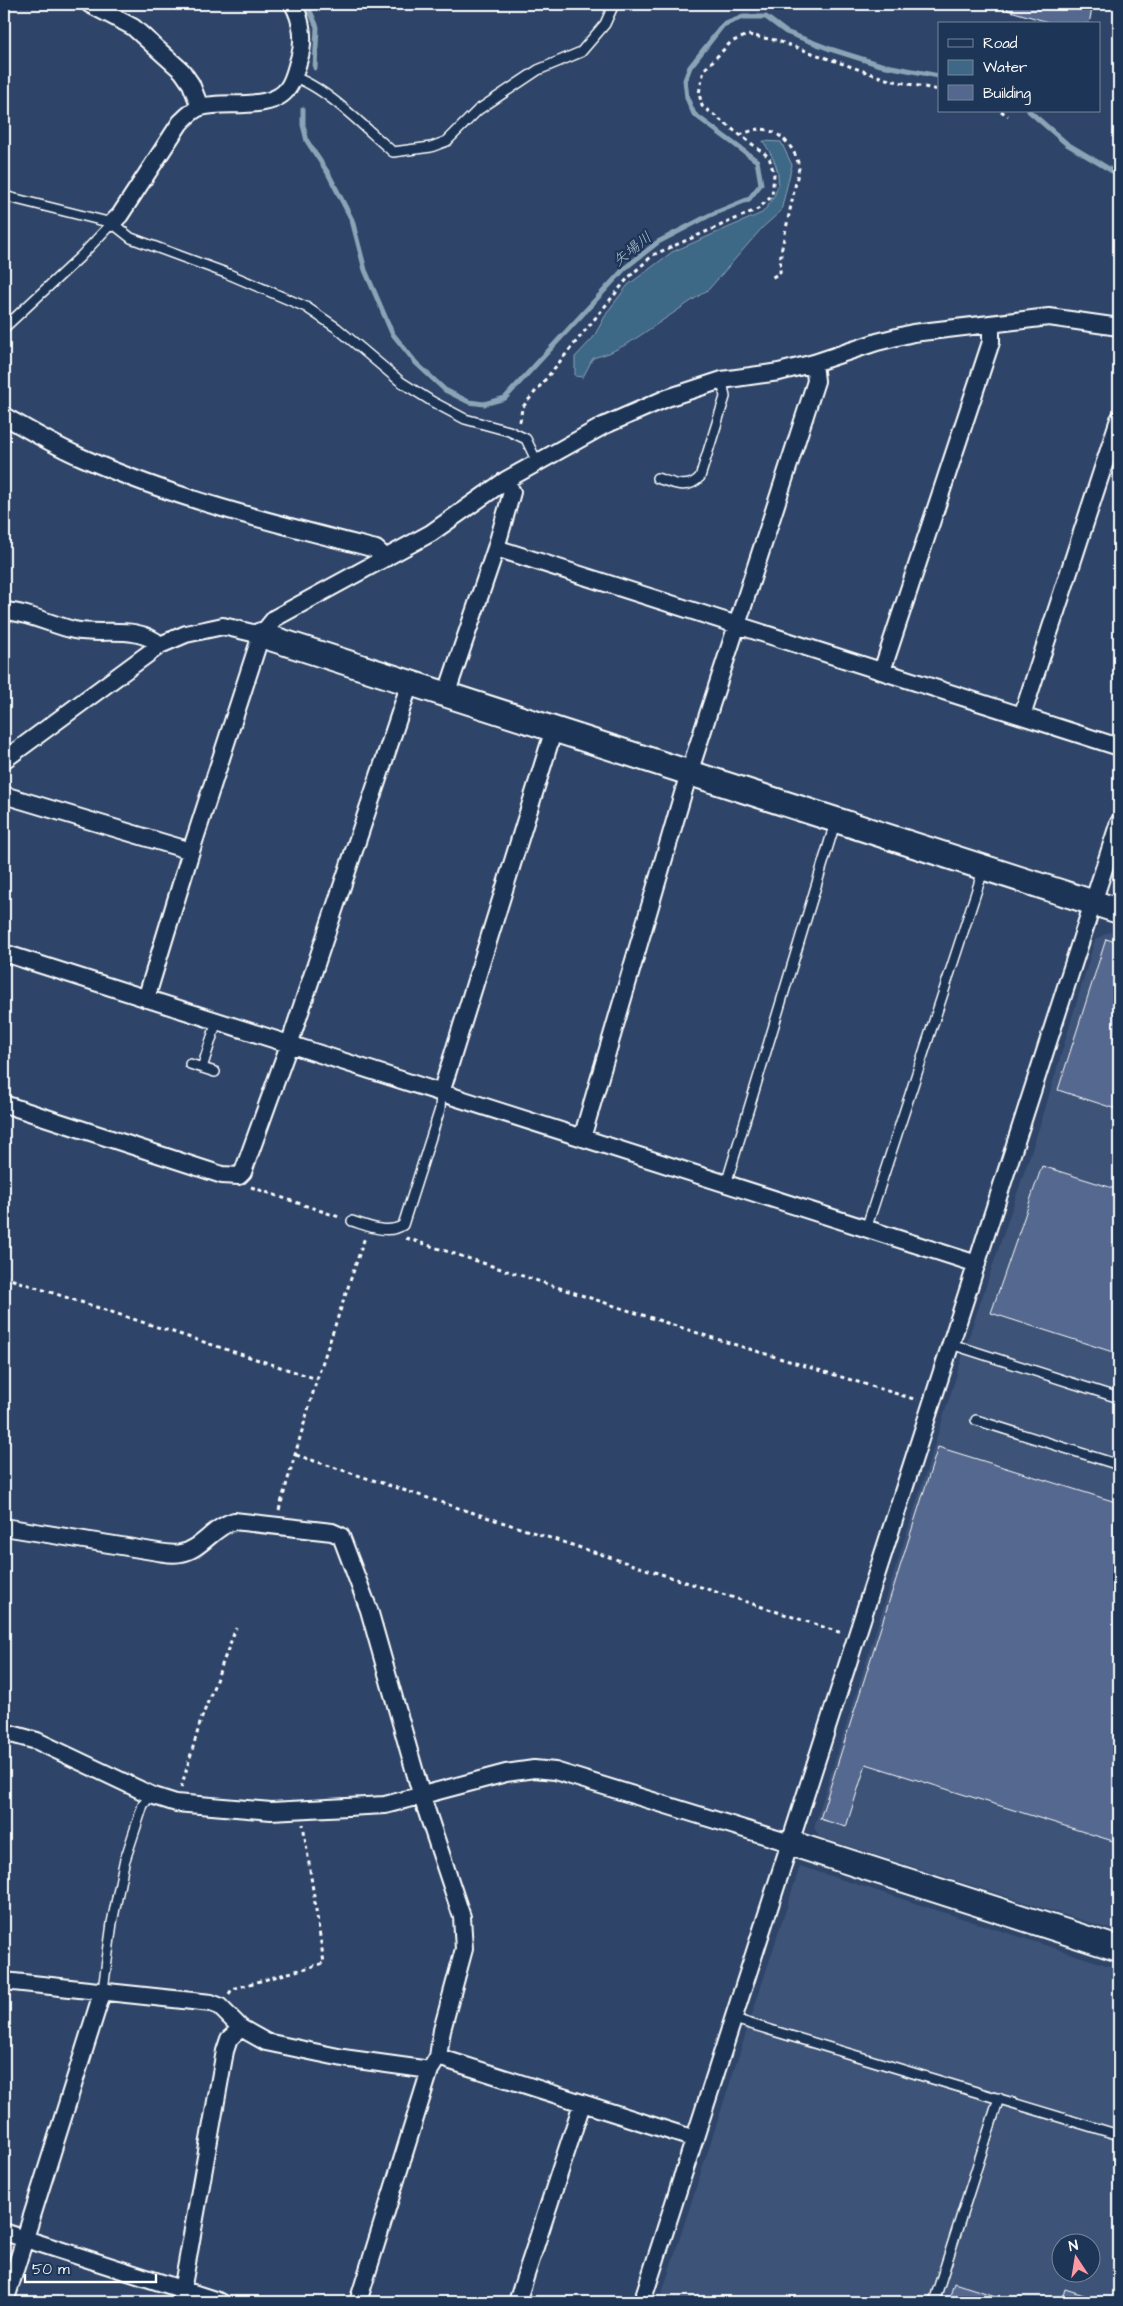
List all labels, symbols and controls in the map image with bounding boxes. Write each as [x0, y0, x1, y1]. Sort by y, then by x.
legend [938, 22, 1100, 112]
text: Road [983, 33, 1018, 54]
text: Water [983, 57, 1027, 78]
text: Building [983, 83, 1031, 105]
water label: 矢場川 [608, 227, 656, 272]
north arrow [1050, 2234, 1100, 2284]
text: N [1067, 2236, 1080, 2257]
scale bar [25, 2251, 156, 2283]
text: 50 m [32, 2259, 70, 2280]

